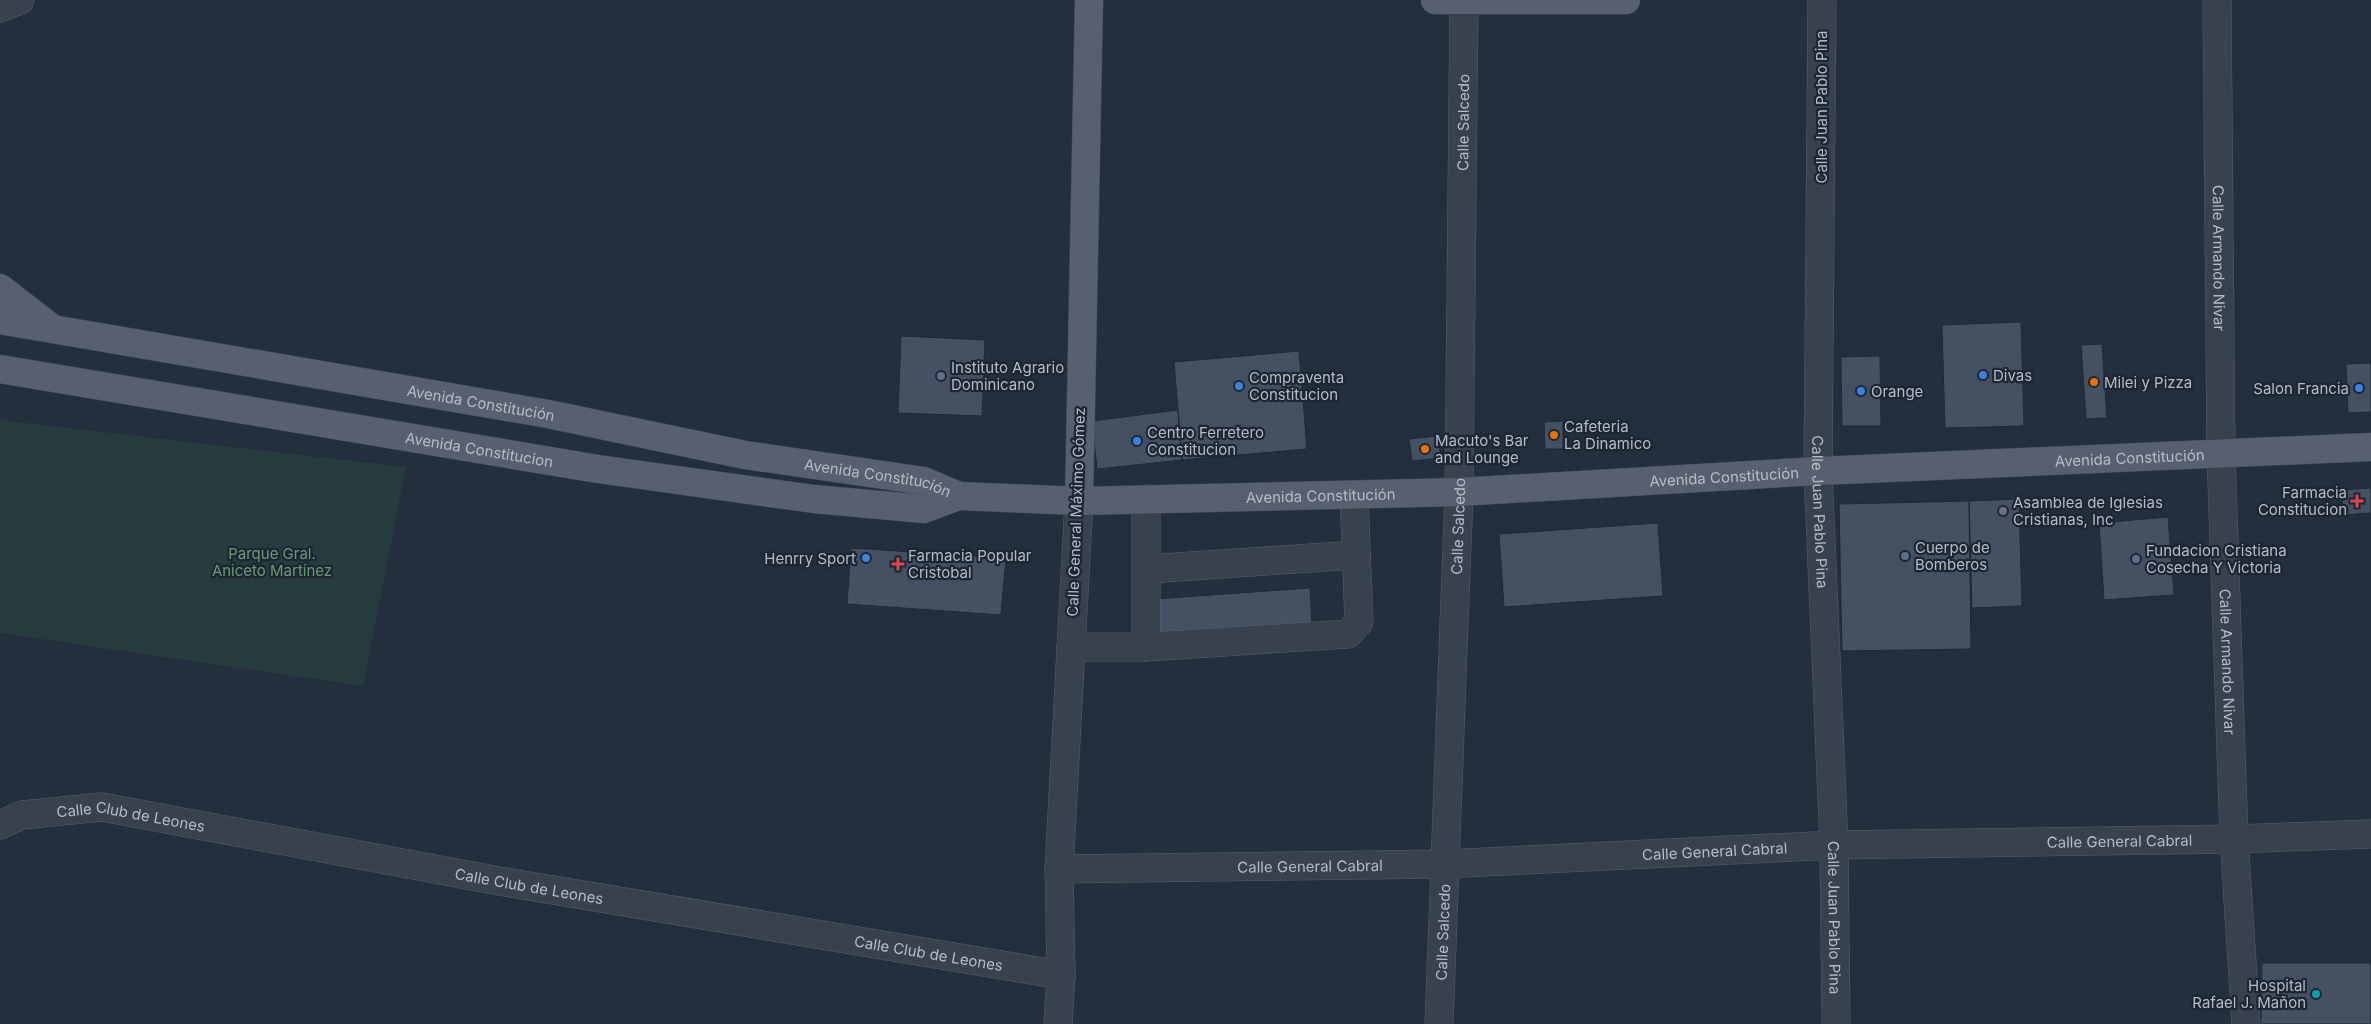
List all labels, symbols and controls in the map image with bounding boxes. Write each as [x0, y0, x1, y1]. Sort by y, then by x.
street label: Calle Juan Pablo Pina [1812, 30, 1831, 184]
street label: Calle Salcedo [1453, 74, 1473, 171]
street label: Calle Armando Nivar [2209, 185, 2229, 332]
place label: Instituto Agrario Dominicano [951, 358, 1064, 394]
place label: Divas [1993, 366, 2032, 385]
place label: Compraventa Constitucion [1249, 368, 1344, 404]
marker: Divas [1977, 369, 1989, 381]
marker: Instituto Agrario Dominicano [935, 370, 947, 382]
place label: Milei y Pizza [2104, 373, 2192, 392]
marker: Milei y Pizza [2088, 376, 2100, 388]
place label: Salon Francia [2253, 379, 2349, 398]
street label: Avenida Constitución [406, 380, 557, 425]
marker: Compraventa Constitucion [1233, 380, 1245, 392]
place label: Orange [1871, 382, 1923, 401]
marker: Salon Francia [2353, 382, 2365, 394]
marker: Orange [1855, 385, 1867, 397]
street label: Calle General Máximo Gómez [1063, 407, 1089, 617]
place label: Cafeteria La Dinamico [1564, 417, 1651, 453]
place label: Centro Ferretero Constitucion [1147, 423, 1264, 459]
street label: Avenida Constitucion [404, 427, 555, 471]
marker: Cafeteria La Dinamico [1548, 429, 1560, 441]
place label: Macuto's Bar and Lounge [1435, 431, 1529, 467]
marker: Centro Ferretero Constitucion [1131, 435, 1143, 447]
street label: Calle Juan Pablo Pina [1809, 435, 1833, 589]
marker: Macuto's Bar and Lounge [1419, 443, 1431, 455]
street label: Avenida Constitución [2054, 445, 2205, 470]
street label: Avenida Constitución [803, 454, 954, 501]
street label: Avenida Constitución [1649, 463, 1799, 490]
street label: Calle Salcedo [1446, 478, 1469, 575]
place label: Farmacia Constitucion [2258, 483, 2347, 519]
street label: Avenida Constitución [1246, 484, 1396, 507]
place label: Asamblea de Iglesias Cristianas, Inc [2013, 493, 2163, 529]
marker: Farmacia Constitucion [2351, 495, 2363, 507]
marker: Asamblea de Iglesias Cristianas, Inc [1997, 505, 2009, 517]
place label: Cuerpo de Bomberos [1915, 538, 1990, 574]
place label: Fundacion Cristiana Cosecha Y Victoria [2146, 541, 2287, 577]
park label: Parque Gral. Aniceto Martínez [212, 544, 332, 580]
place label: Farmacia Popular Cristobal [908, 546, 1032, 582]
place label: Henrry Sport [764, 549, 856, 568]
marker: Cuerpo de Bomberos [1899, 550, 1911, 562]
marker: Henrry Sport [860, 552, 872, 564]
marker: Fundacion Cristiana Cosecha Y Victoria [2130, 553, 2142, 565]
marker: Farmacia Popular Cristobal [892, 558, 904, 570]
street label: Calle Armando Nivar [2216, 589, 2240, 736]
street label: Calle Club de Leones [55, 797, 207, 836]
street label: Calle General Cabral [2047, 830, 2192, 851]
street label: Calle General Cabral [1642, 838, 1788, 864]
street label: Calle Juan Pablo Pina [1824, 841, 1845, 994]
street label: Calle General Cabral [1237, 855, 1383, 876]
street label: Calle Club de Leones [453, 863, 605, 908]
street label: Calle Salcedo [1431, 883, 1454, 981]
street label: Calle Club de Leones [853, 931, 1004, 975]
place label: Hospital Rafael J. Mañon [2192, 976, 2306, 1012]
marker: Hospital Rafael J. Mañon [2310, 988, 2322, 1000]

